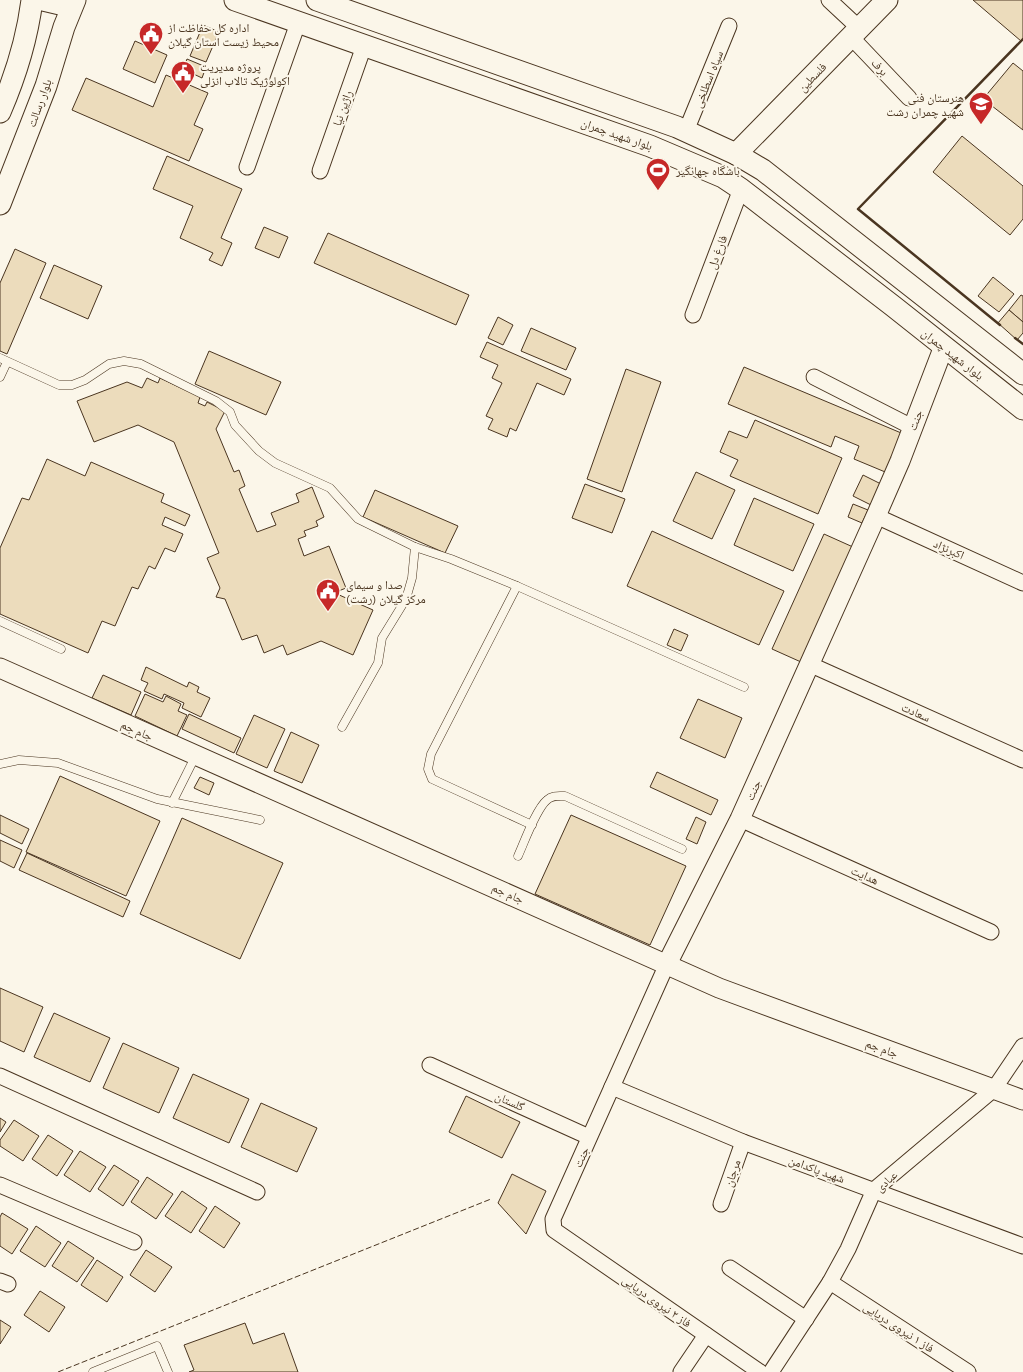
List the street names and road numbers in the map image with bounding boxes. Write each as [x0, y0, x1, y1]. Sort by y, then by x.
street label: سیاه اسطلخی [690, 48, 727, 110]
street label: برف [868, 55, 892, 79]
street label: فلسطین [795, 59, 830, 95]
street label: بلوار رسالت [23, 77, 55, 129]
street label: راژین نیا [329, 88, 355, 128]
street label: بلوار شهید چمران [579, 115, 655, 154]
street label: فارغ دل [704, 233, 731, 271]
street label: بلوار شهید چمران [919, 325, 987, 383]
street label: جنت [904, 407, 926, 433]
street label: اکبرنژاد [931, 536, 967, 563]
street label: سعادت [899, 699, 933, 725]
street label: جام جم [118, 716, 156, 745]
street label: جنت [742, 777, 764, 803]
street label: هدایت [849, 862, 881, 888]
street label: جام جم [489, 879, 527, 908]
street label: جام جم [863, 1035, 901, 1062]
street label: گلستان [493, 1088, 527, 1114]
street label: جنت [570, 1144, 592, 1170]
street label: شهید پاکدامن [787, 1152, 847, 1186]
street label: مرجان [720, 1157, 744, 1189]
street label: عبادی [872, 1167, 901, 1195]
street label: فاز ۲ نیروی دریایی [619, 1272, 695, 1331]
street label: فاز ۱ نیروی دریایی [861, 1299, 937, 1356]

